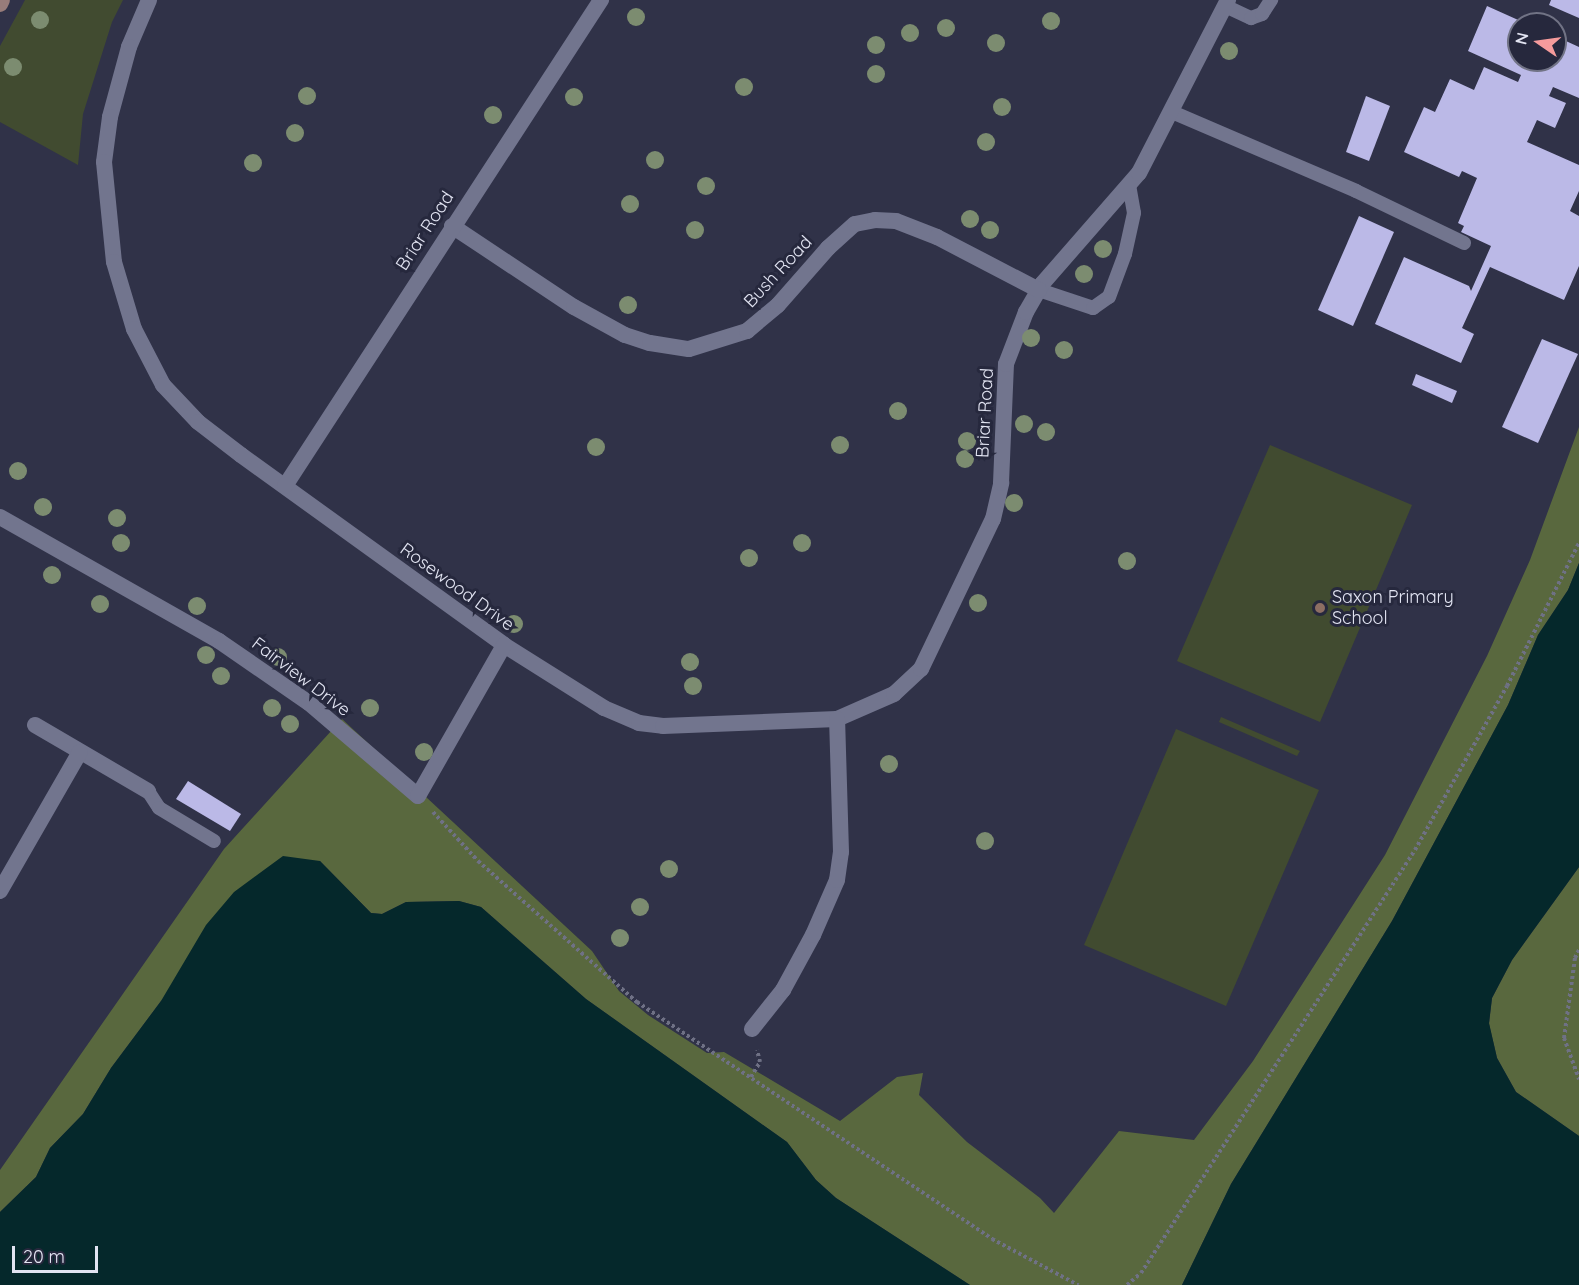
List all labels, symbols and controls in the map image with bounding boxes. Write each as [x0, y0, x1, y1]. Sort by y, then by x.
north arrow [1507, 12, 1567, 72]
text: N [1510, 30, 1532, 46]
street label: Briar Road [391, 187, 459, 275]
street label: Bush Road [739, 232, 817, 312]
street label: Briar Road [972, 368, 998, 458]
street label: Rosewood Drive [396, 538, 518, 636]
place label: Saxon Primary School [1332, 587, 1454, 630]
marker: Saxon Primary School [1313, 601, 1327, 615]
street label: Fairview Drive [247, 633, 355, 721]
scale bar [15, 1234, 100, 1272]
text: 20 m [23, 1245, 65, 1268]

